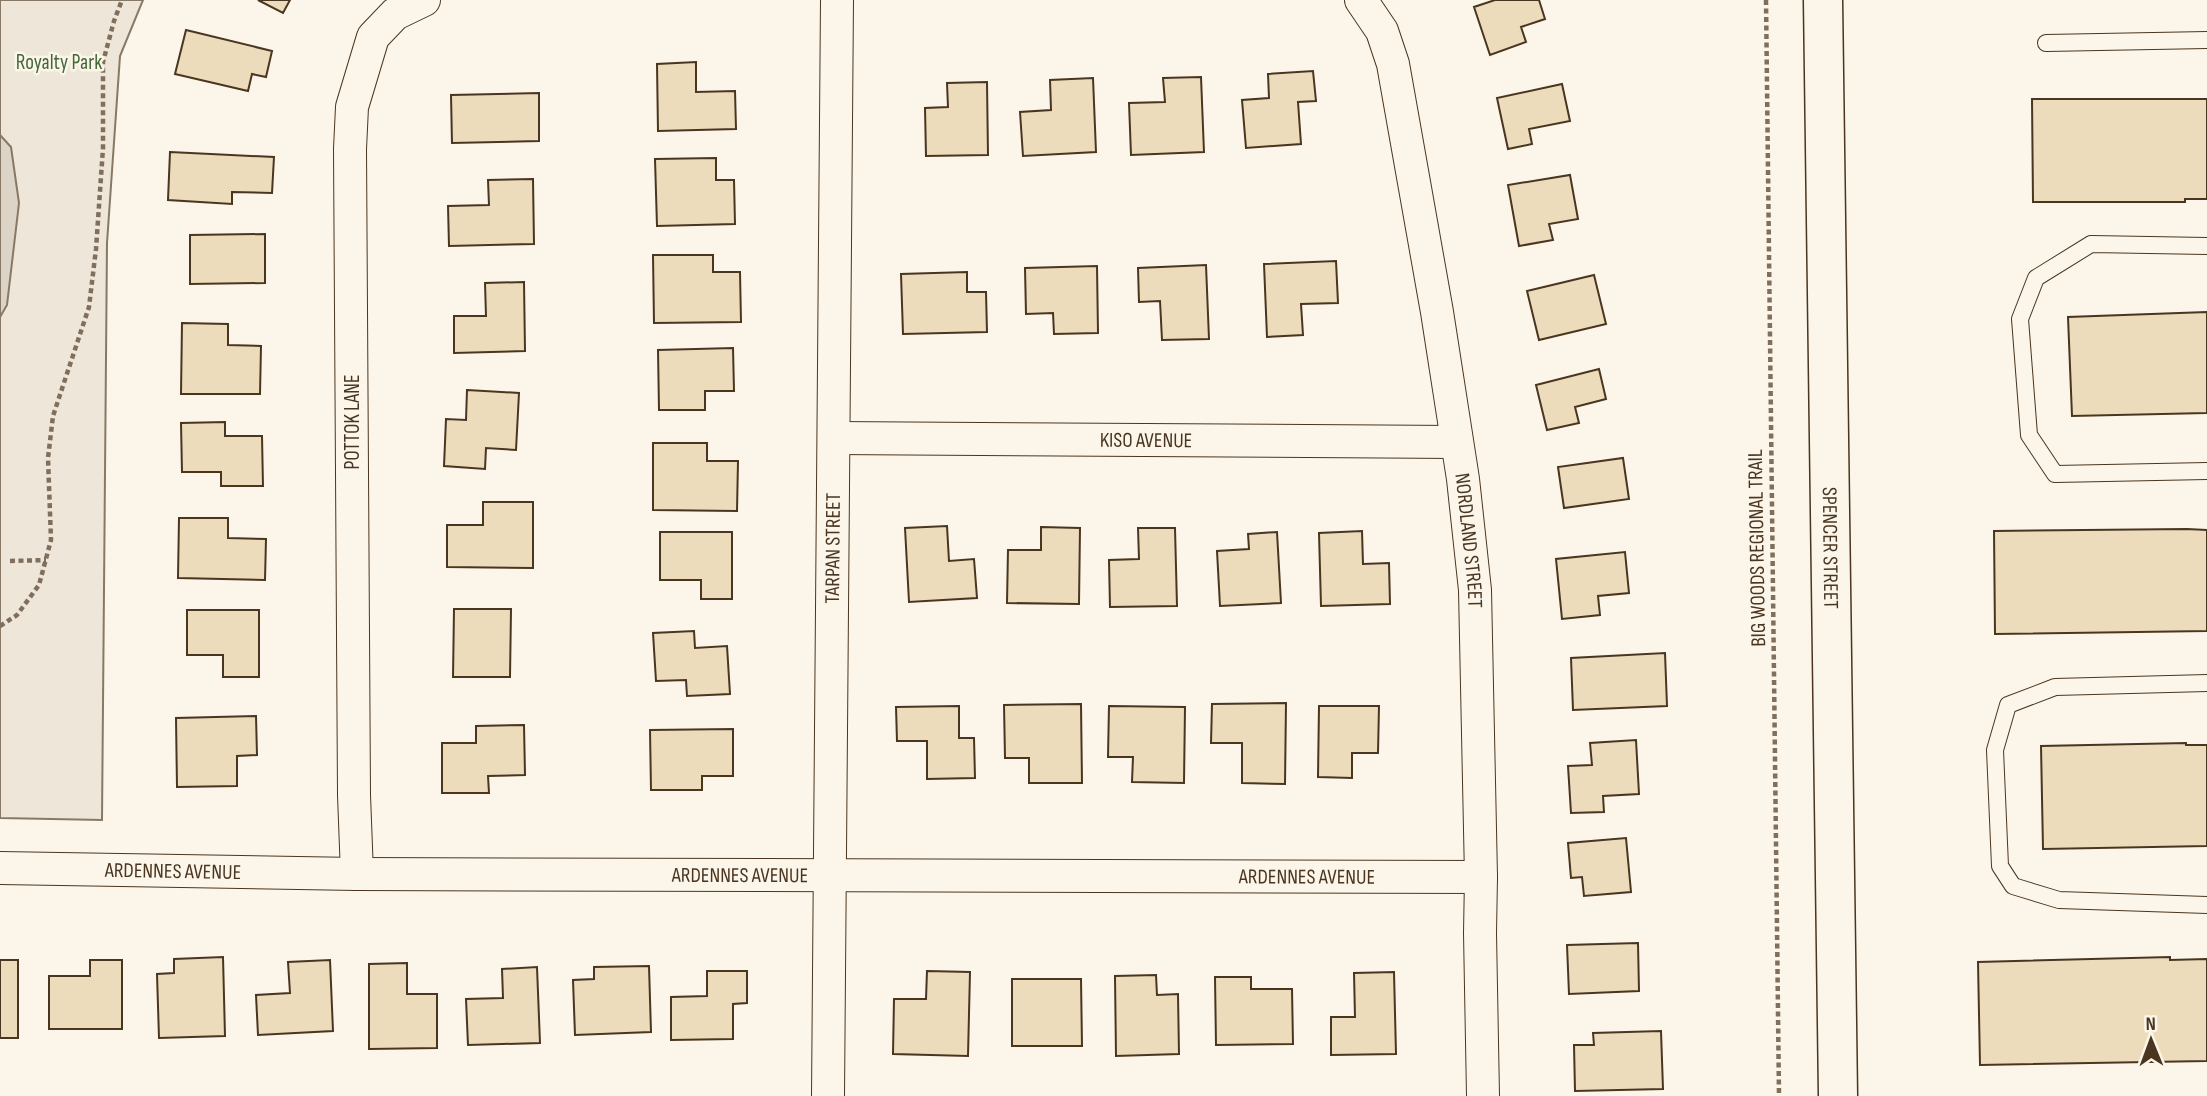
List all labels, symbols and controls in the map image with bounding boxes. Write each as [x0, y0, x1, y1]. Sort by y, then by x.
park label: Royalty Park [16, 50, 102, 75]
street label: POTTOK LANE [340, 374, 365, 470]
street label: KISO AVENUE [1100, 427, 1192, 453]
street label: BIG WOODS REGIONAL TRAIL [1743, 449, 1771, 647]
street label: NORDLAND STREET [1450, 471, 1488, 609]
street label: SPENCER STREET [1817, 487, 1844, 610]
street label: TARPAN STREET [820, 492, 845, 603]
street label: ARDENNES AVENUE [104, 857, 241, 885]
street label: ARDENNES AVENUE [671, 862, 808, 888]
street label: ARDENNES AVENUE [1238, 864, 1375, 889]
north arrow [2116, 1005, 2186, 1075]
text: N [2145, 1013, 2156, 1036]

